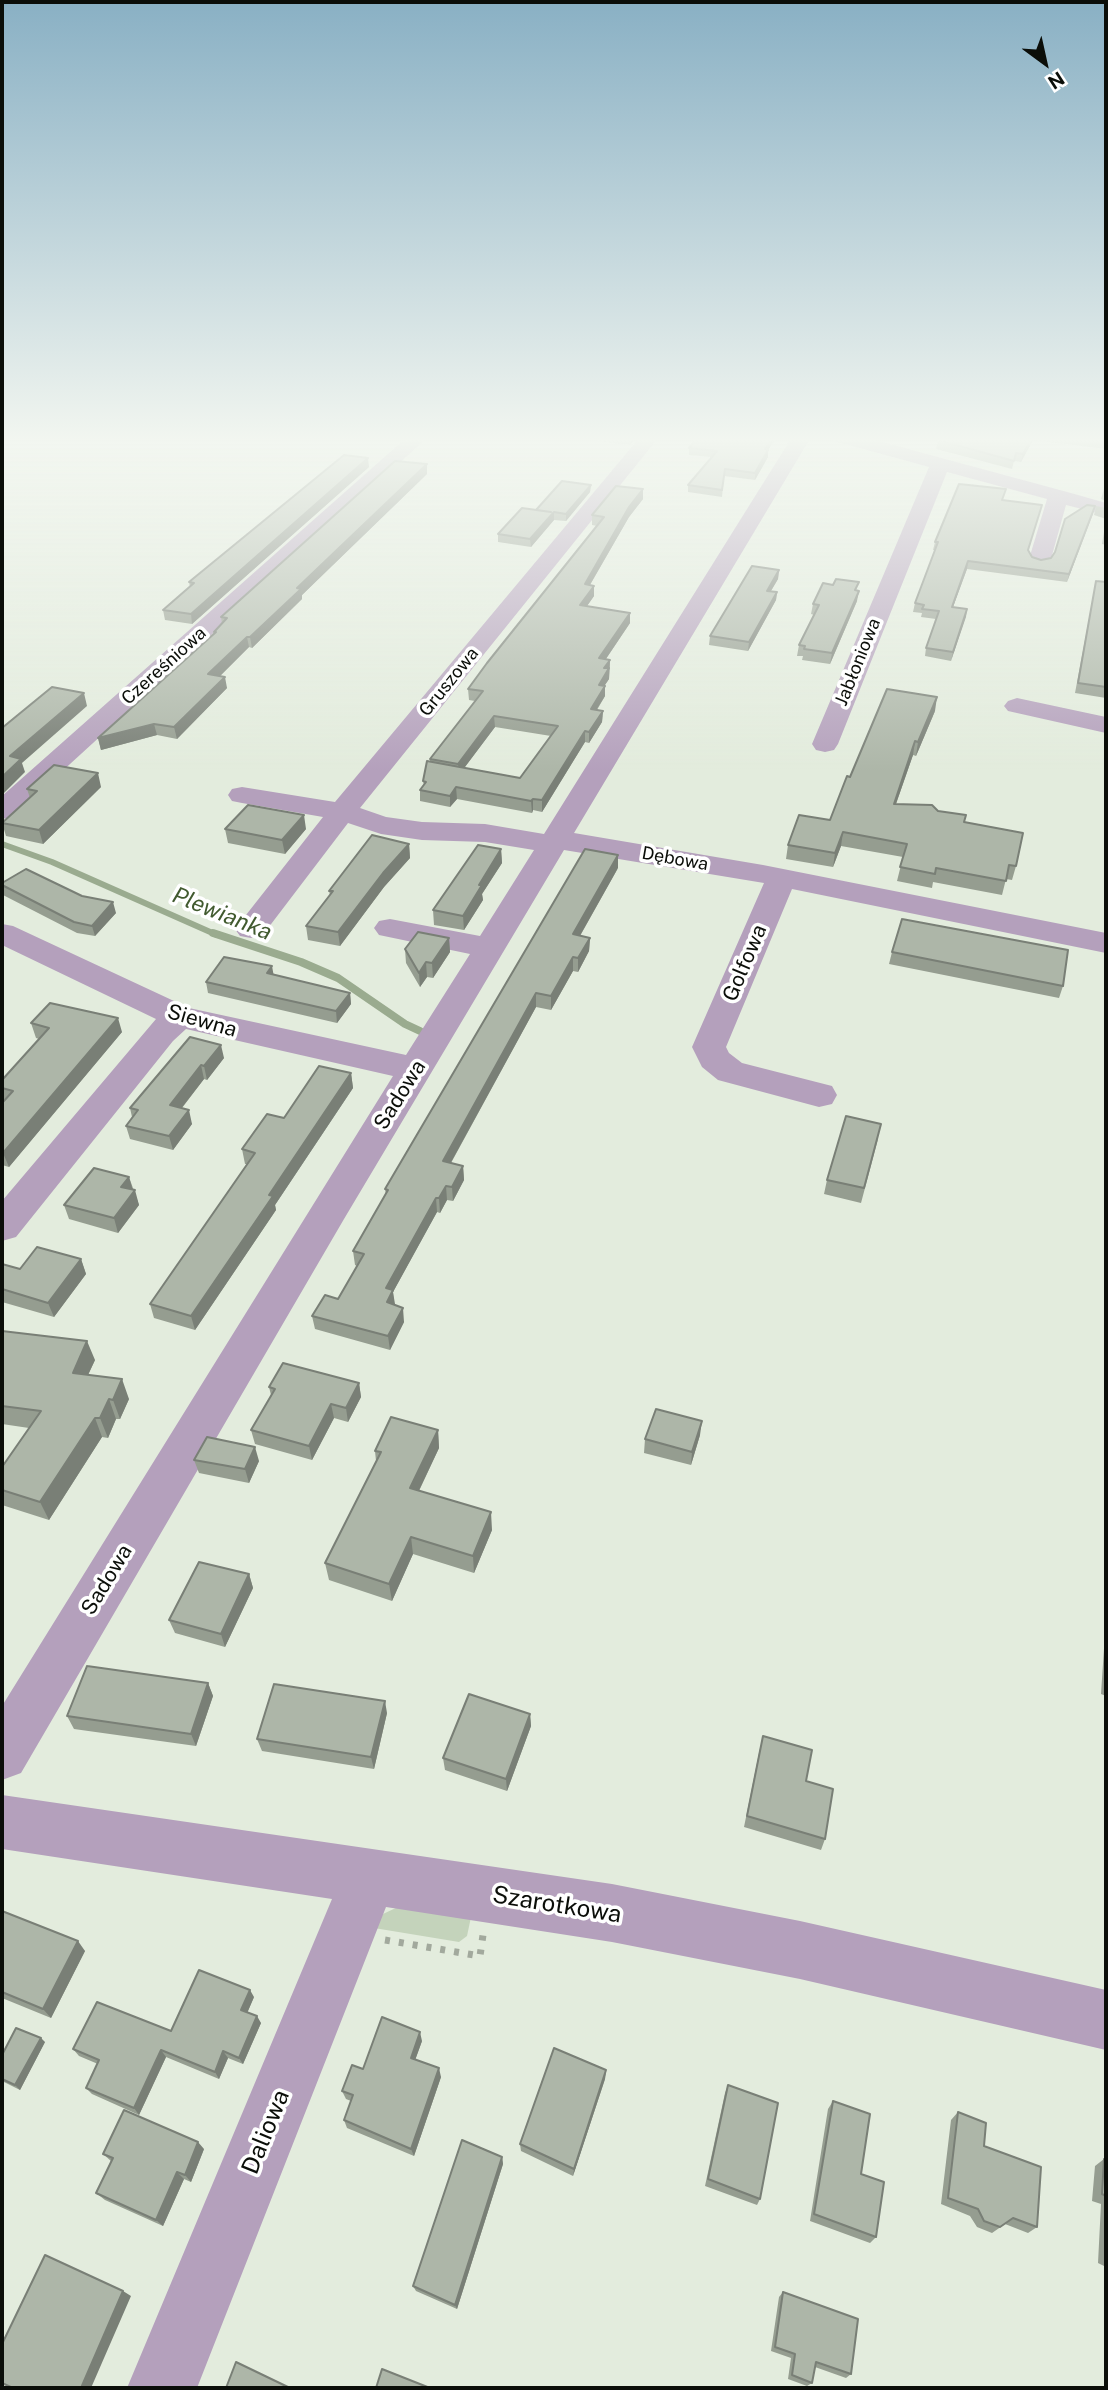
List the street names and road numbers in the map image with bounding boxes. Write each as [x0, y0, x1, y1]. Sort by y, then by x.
street label: Jabłoniowa [831, 615, 885, 709]
street label: Czereśniowa [117, 623, 211, 709]
street label: Gruszowa [415, 643, 483, 721]
street label: Dębowa [640, 843, 710, 875]
street label: Golfowa [718, 921, 772, 1005]
street label: Siewna [164, 999, 240, 1043]
street label: Sadowa [369, 1055, 431, 1135]
street label: Sadowa [76, 1540, 138, 1620]
street label: Szarotkowa [490, 1881, 624, 1929]
street label: Daliowa [236, 2086, 296, 2178]

